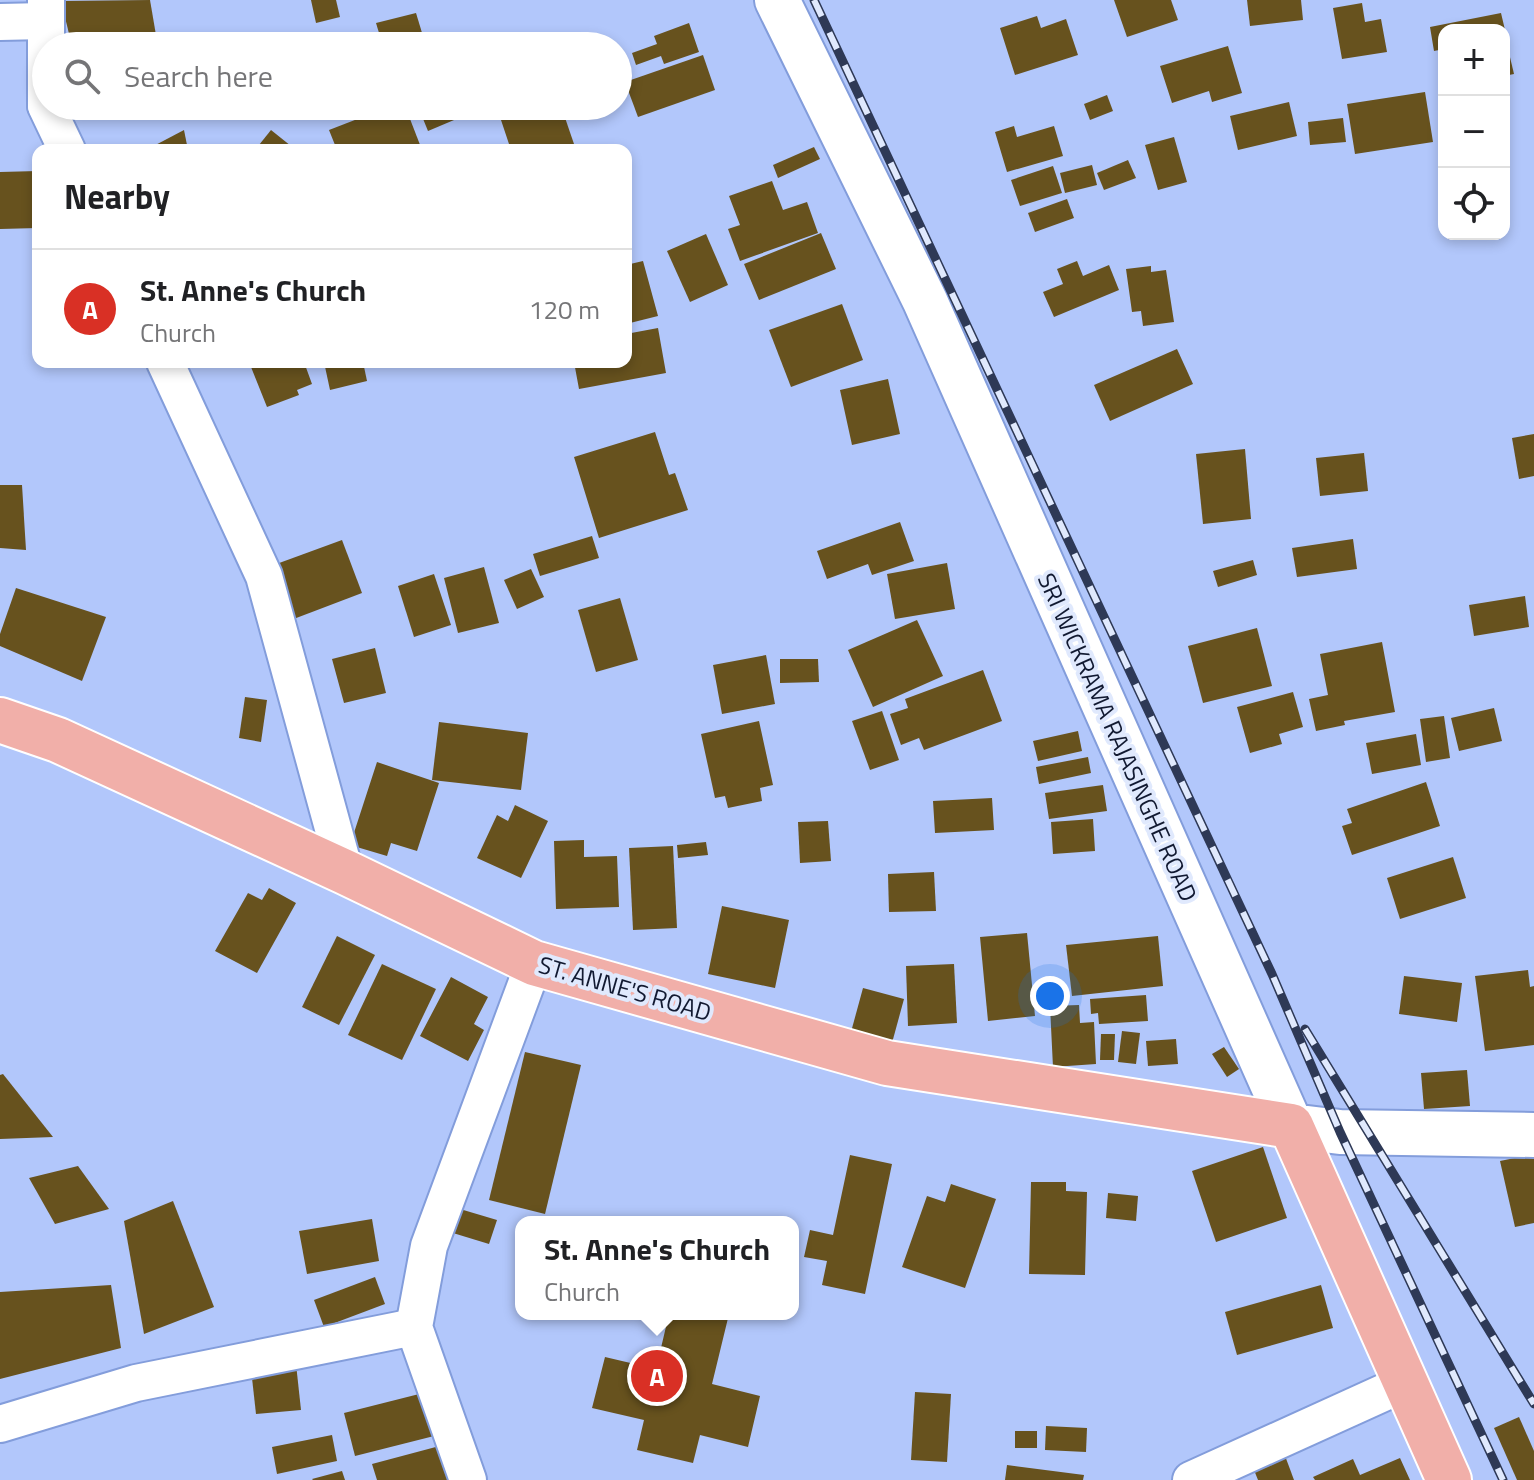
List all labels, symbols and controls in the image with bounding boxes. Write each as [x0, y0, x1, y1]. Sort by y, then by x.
map controls [1438, 24, 1510, 240]
button: + [1438, 24, 1510, 96]
search box [32, 32, 632, 120]
text: Search here [124, 53, 273, 99]
icon: search [60, 54, 104, 98]
button: − [1438, 96, 1510, 168]
button: locate [1438, 168, 1510, 240]
text: Nearby [64, 170, 170, 222]
text: St. Anne's Church [140, 267, 366, 313]
text: A [82, 290, 98, 329]
text: 120 m [529, 290, 600, 329]
text: Church [140, 313, 216, 352]
street label: SRI WICKRAMA RAJASINGHE ROAD [1029, 567, 1207, 907]
street label: ST. ANNE'S ROAD [534, 946, 716, 1030]
your location [1030, 976, 1070, 1016]
popup [515, 1216, 799, 1320]
text: St. Anne's Church [544, 1226, 770, 1272]
text: Church [544, 1272, 620, 1311]
pin: A [631, 1346, 683, 1406]

